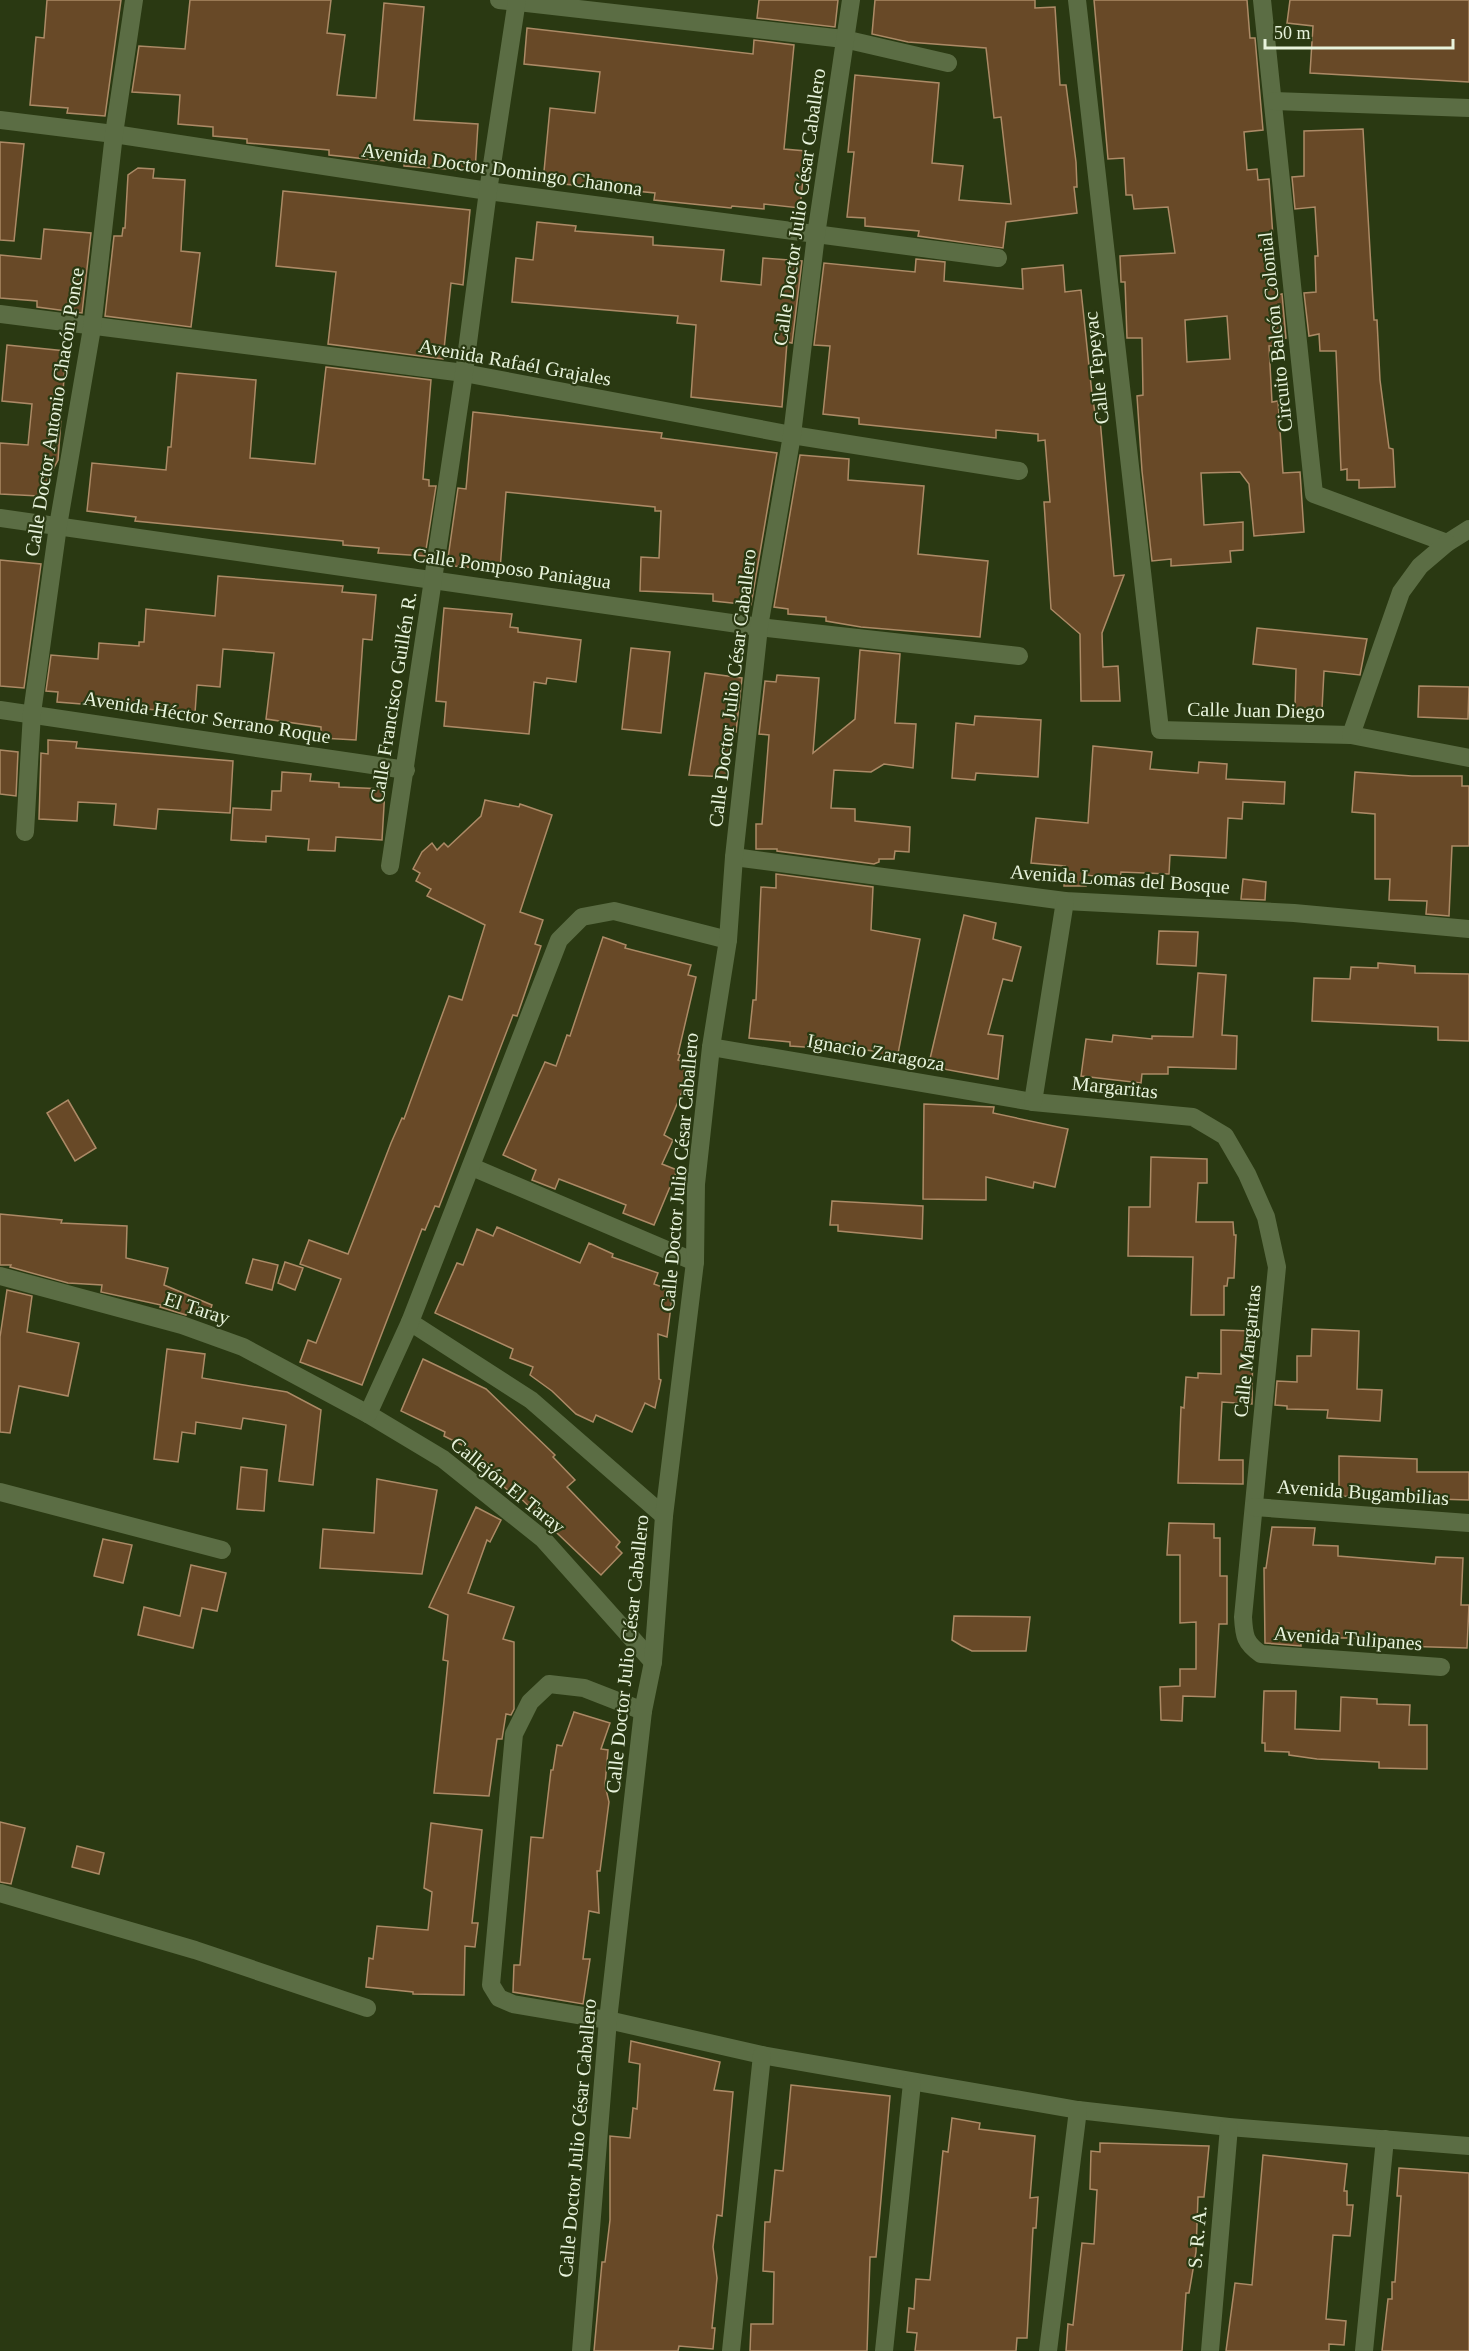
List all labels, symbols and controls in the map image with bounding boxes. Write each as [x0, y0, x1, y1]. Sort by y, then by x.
scale bar [1265, 12, 1452, 50]
text: 50 m [1274, 23, 1311, 43]
street label: Calle Doctor Julio César Caballero [769, 67, 829, 347]
street label: Avenida Doctor Domingo Chanona [360, 138, 644, 201]
street label: Circuito Balcón Colonial [1254, 230, 1296, 433]
street label: Calle Doctor Antonio Chacón Ponce [20, 266, 88, 558]
street label: Calle Tepeyac [1079, 310, 1114, 425]
street label: Avenida Rafaél Grajales [417, 334, 613, 391]
street label: Calle Pomposo Paniagua [411, 543, 613, 594]
street label: Calle Doctor Julio César Caballero [704, 548, 760, 828]
street label: Calle Francisco Guillén R. [365, 590, 421, 804]
street label: Avenida Héctor Serrano Roque [82, 687, 332, 748]
street label: Calle Juan Diego [1187, 698, 1325, 723]
street label: Avenida Lomas del Bosque [1009, 860, 1231, 899]
street label: Ignacio Zaragoza [805, 1029, 947, 1076]
street label: Calle Doctor Julio César Caballero [656, 1032, 702, 1312]
street label: Margaritas [1071, 1072, 1159, 1103]
street label: Calle Margaritas [1229, 1283, 1266, 1419]
street label: El Taray [161, 1287, 233, 1330]
street label: Callejón El Taray [446, 1432, 569, 1539]
street label: Avenida Bugambilias [1276, 1475, 1450, 1510]
street label: Calle Doctor Julio César Caballero [601, 1514, 653, 1794]
street label: Avenida Tulipanes [1273, 1622, 1423, 1655]
street label: Calle Doctor Julio César Caballero [554, 1998, 600, 2278]
street label: S. R. A. [1183, 2205, 1211, 2269]

